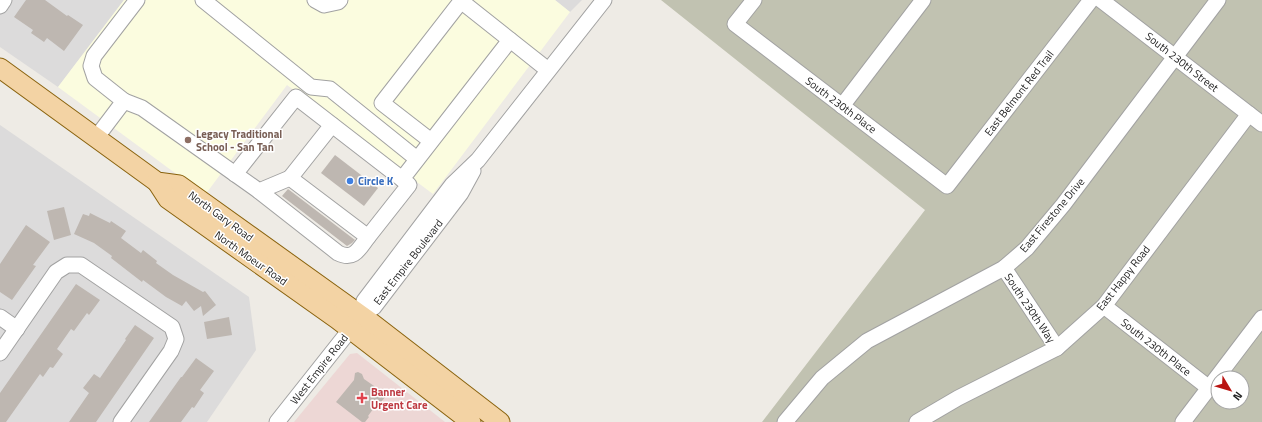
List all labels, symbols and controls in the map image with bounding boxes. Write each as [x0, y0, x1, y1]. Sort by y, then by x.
street label: South 230th Street [1142, 28, 1222, 96]
street label: East Belmont Red Trail [980, 47, 1058, 139]
street label: South 230th Place [802, 73, 880, 137]
place label: Legacy Traditional School - San Tan [196, 126, 282, 155]
marker: Legacy Traditional School - San Tan [183, 135, 193, 145]
place label: Circle K [358, 173, 394, 189]
street label: East Firestone Drive [1016, 174, 1088, 256]
marker: Circle K [345, 176, 355, 186]
street label: North Gary Road [185, 187, 257, 245]
street label: East Empire Boulevard [369, 216, 447, 308]
street label: North Moeur Road [211, 227, 291, 289]
street label: East Happy Road [1092, 242, 1154, 314]
street label: South 230th Way [1001, 270, 1060, 347]
street label: South 230th Place [1117, 314, 1195, 380]
street label: West Empire Road [286, 330, 352, 408]
north arrow [1210, 370, 1250, 410]
place label: Banner Urgent Care [371, 384, 428, 413]
text: N [1229, 388, 1247, 404]
marker: Banner Urgent Care [356, 392, 368, 404]

